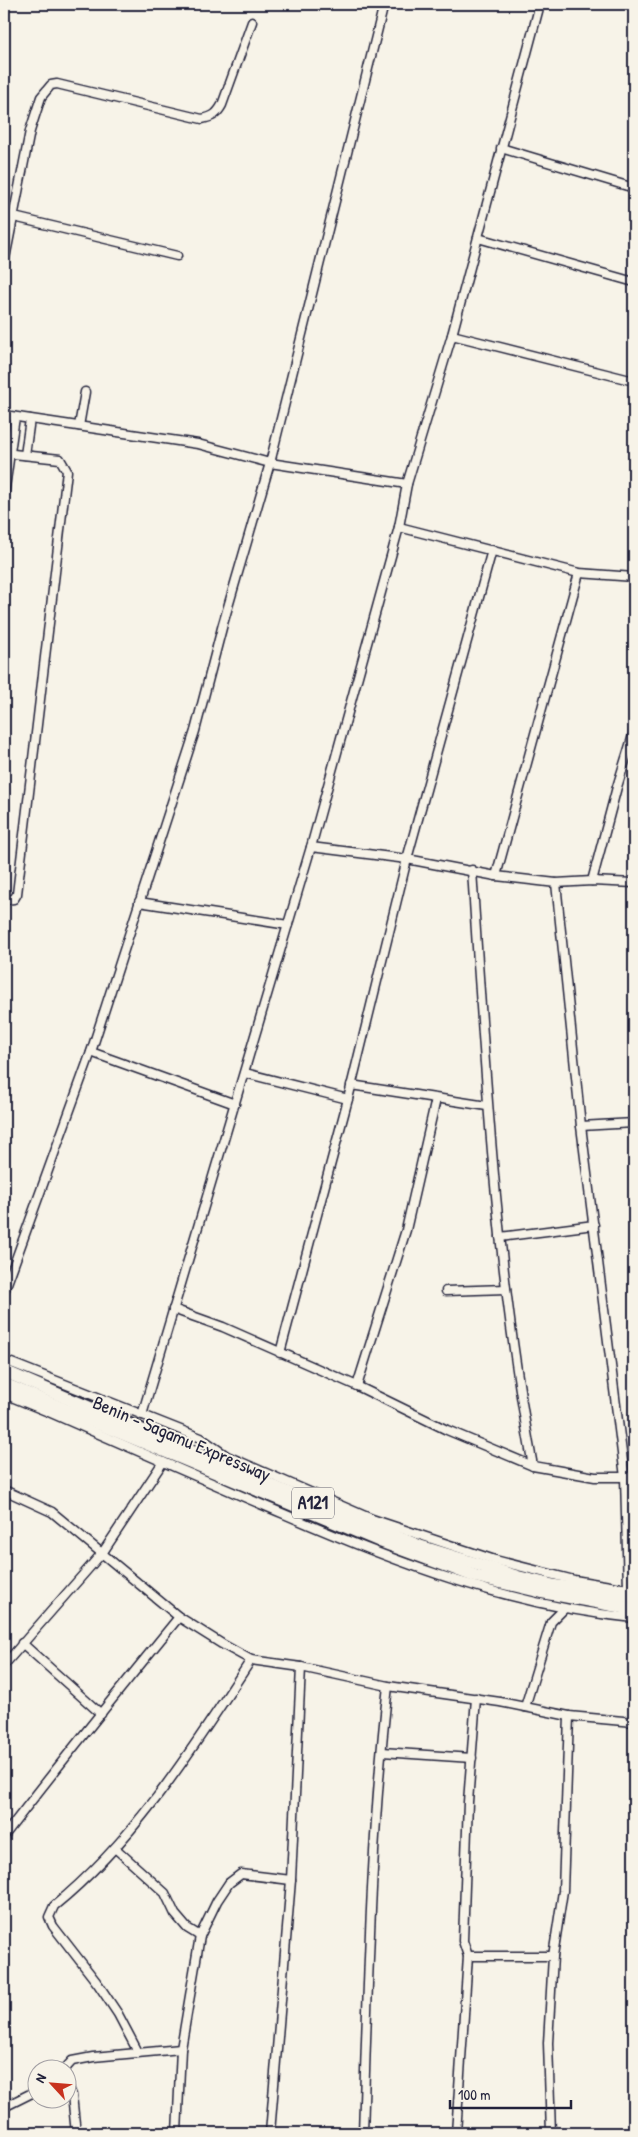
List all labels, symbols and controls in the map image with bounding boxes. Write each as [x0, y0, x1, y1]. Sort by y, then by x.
street label: Benin - Sagamu Expressway [89, 1389, 275, 1487]
road number: A121 [292, 1488, 334, 1519]
north arrow [28, 2060, 78, 2110]
text: N [30, 2070, 50, 2086]
scale bar [450, 2077, 572, 2109]
text: 100 m [458, 2084, 491, 2105]

